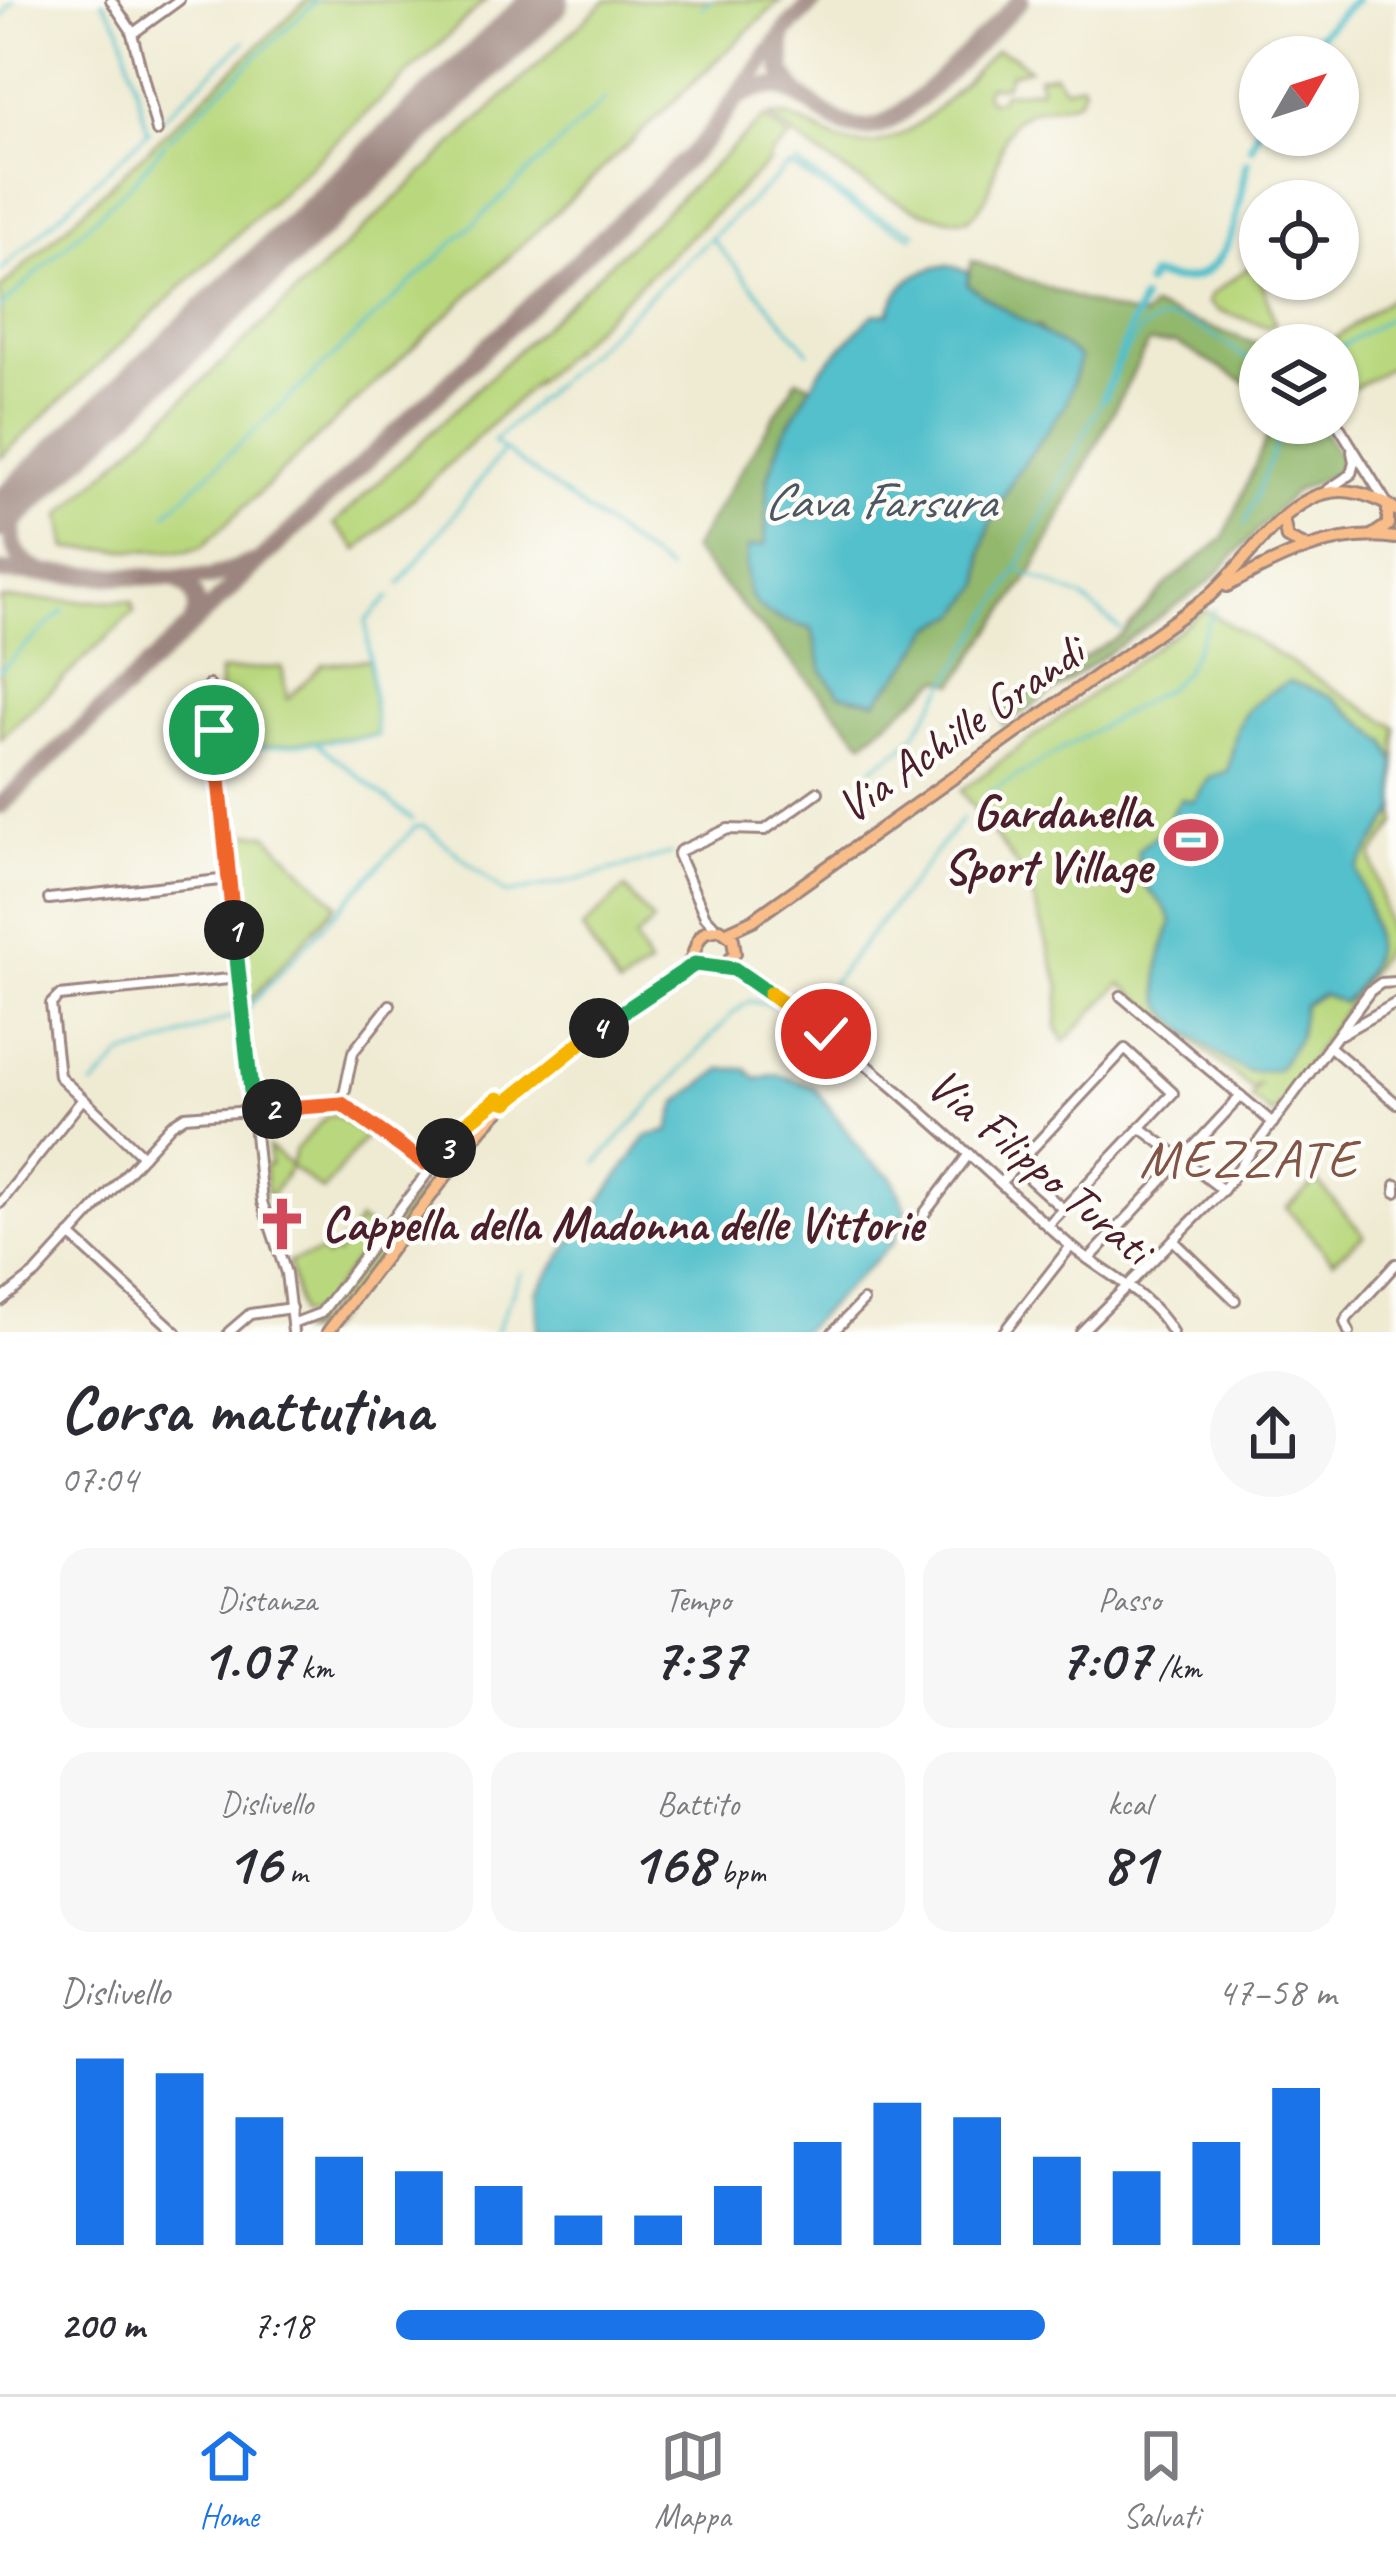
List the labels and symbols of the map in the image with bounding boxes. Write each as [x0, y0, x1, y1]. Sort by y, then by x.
north arrow [1239, 36, 1359, 156]
water label: Cava Farsura [763, 469, 999, 533]
street label: Via Achille Grandi [825, 618, 1100, 836]
pin [163, 679, 265, 781]
place label: Gardanella Sport Village [943, 782, 1155, 897]
sports icon: Gardanella Sport Village [1162, 811, 1220, 869]
pin: 1 [204, 900, 264, 960]
pin [775, 983, 877, 1085]
pin: 4 [569, 998, 629, 1058]
street label: Via Filippo Turati [915, 1054, 1169, 1281]
pin: 2 [242, 1079, 302, 1139]
pin: 3 [416, 1118, 476, 1178]
district label: MEZZATE [1139, 1124, 1362, 1192]
place label: Cappella della Madonna delle Vittorie [322, 1194, 927, 1254]
church icon: Cappella della Madonna delle Vittorie [253, 1195, 311, 1253]

